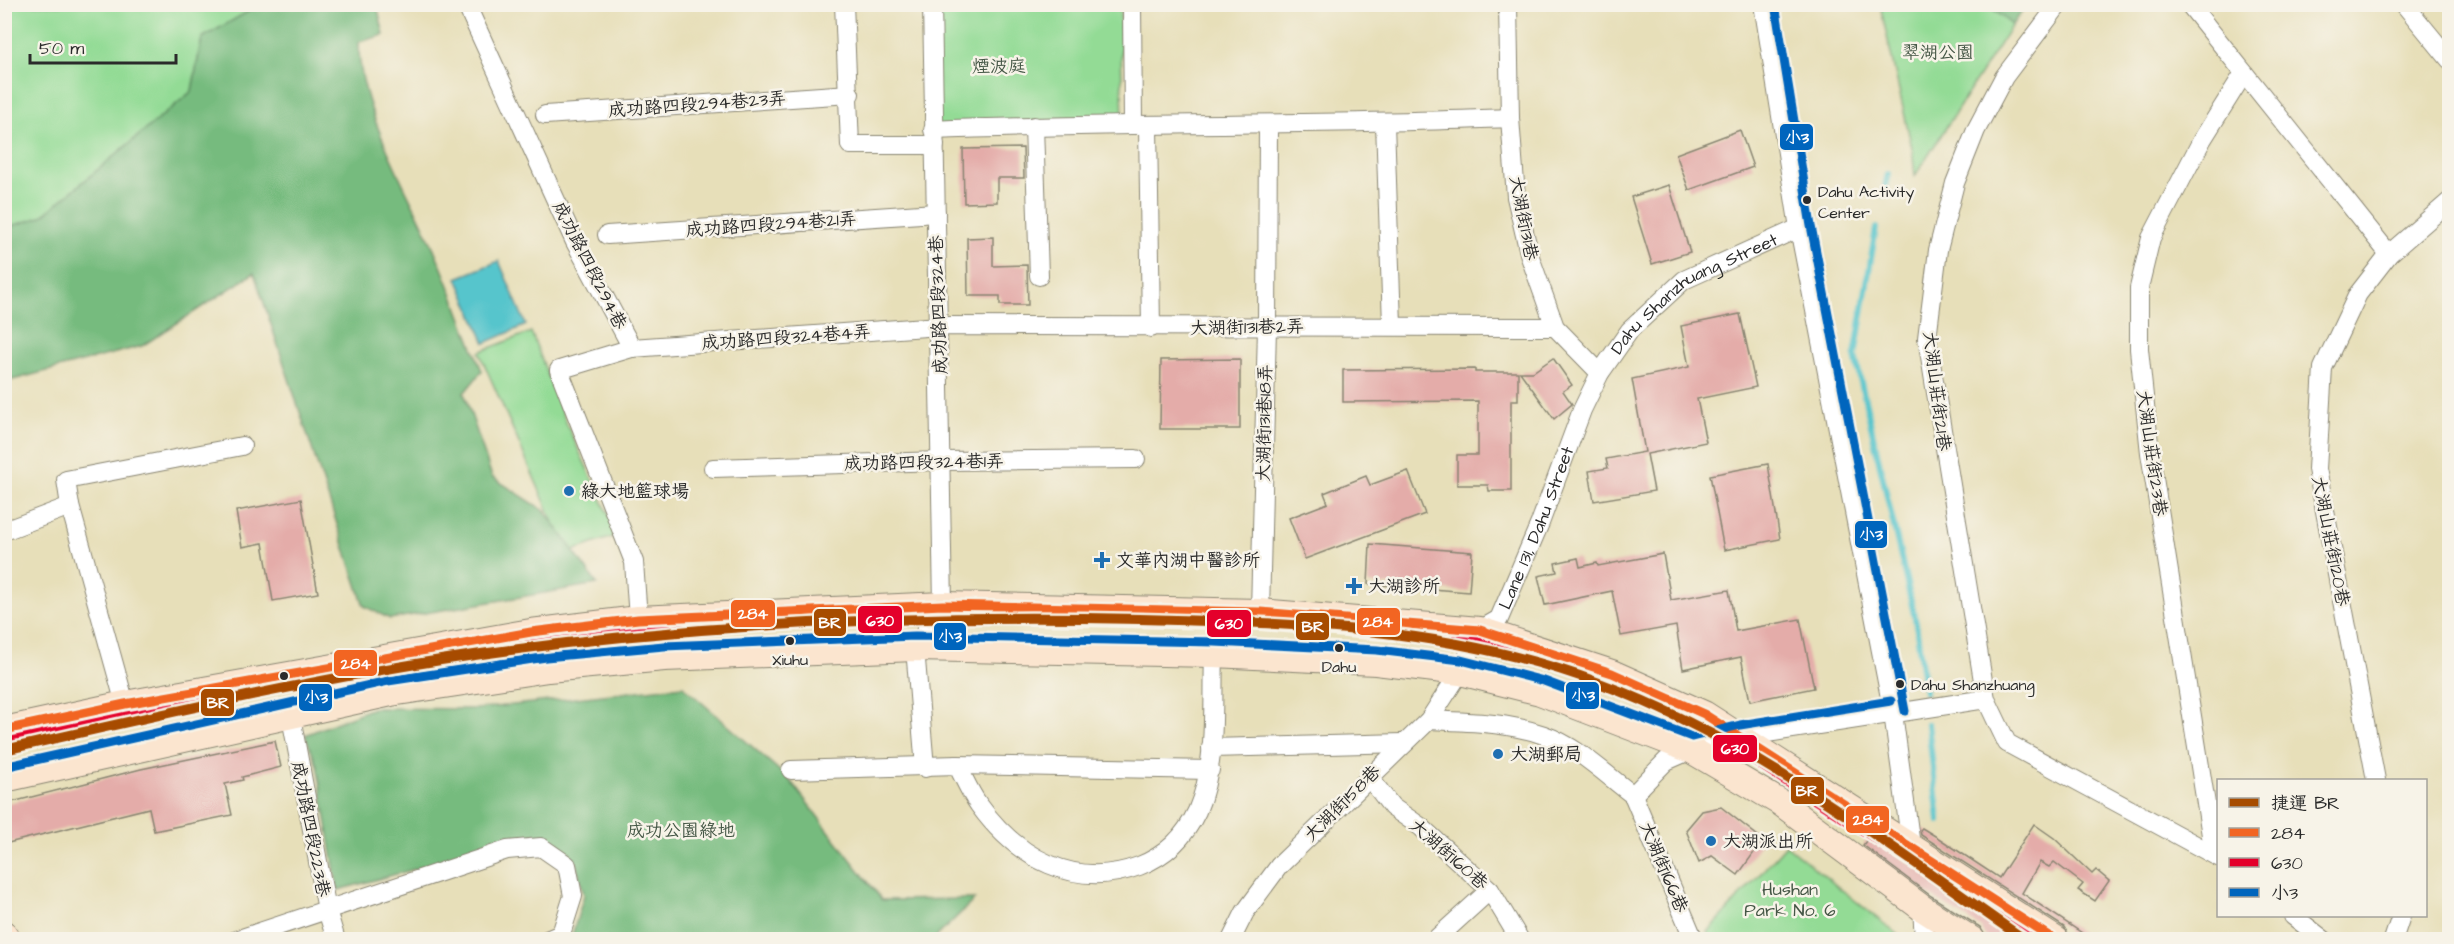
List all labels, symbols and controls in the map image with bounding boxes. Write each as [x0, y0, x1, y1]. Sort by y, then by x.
scale bar [30, 27, 176, 65]
text: 50 m [39, 36, 84, 61]
park label: 翠湖公園 [1902, 40, 1974, 65]
park label: 煙波庭 [972, 54, 1026, 79]
street label: 成功路四段294巷23弄 [607, 86, 787, 123]
line badge: 小3 [1779, 123, 1814, 151]
text: 小3 [1785, 127, 1810, 149]
street label: 大湖街131巷 [1503, 174, 1544, 263]
place label: Dahu Activity Center [1818, 181, 1914, 224]
marker: Dahu Activity Center [1801, 194, 1813, 206]
street label: 成功路四段294巷 [546, 197, 633, 334]
street label: 成功路四段294巷21弄 [685, 206, 857, 243]
street label: Dahu Shanzhuang Street [1605, 227, 1782, 360]
street label: 成功路四段324巷 [924, 235, 953, 375]
street label: 大湖街131巷2弄 [1190, 314, 1304, 341]
street label: 成功路四段324巷4弄 [700, 319, 872, 356]
street label: 大湖山莊街21巷 [1917, 330, 1956, 452]
street label: 大湖街131巷18弄 [1251, 364, 1278, 482]
street label: 大湖山莊街23巷 [2130, 388, 2173, 518]
street label: Lane 131, Dahu Street [1493, 442, 1581, 613]
street label: 成功路四段324巷1弄 [844, 449, 1004, 476]
street label: 大湖山莊街120巷 [2306, 474, 2355, 608]
place label: 綠大地籃球場 [581, 479, 689, 504]
marker: 綠大地籃球場 [562, 484, 576, 498]
line badge: 小3 [1854, 520, 1888, 549]
text: 小3 [1859, 524, 1884, 546]
place label: 文華內湖中醫診所 [1116, 548, 1260, 573]
marker: 文華內湖中醫診所 [1093, 551, 1111, 569]
place label: 大湖診所 [1368, 574, 1440, 599]
marker: 大湖診所 [1345, 577, 1363, 595]
line badge: 284 [730, 599, 776, 628]
text: 284 [737, 603, 768, 625]
line badge: 630 [857, 605, 903, 634]
line badge: 284 [1356, 607, 1401, 636]
line badge: BR [813, 608, 847, 637]
line badge: 630 [1206, 609, 1252, 638]
text: 630 [866, 610, 894, 632]
text: 284 [1362, 611, 1393, 633]
text: BR [819, 612, 841, 634]
line badge: BR [1295, 612, 1330, 641]
text: 630 [1215, 613, 1243, 635]
text: BR [1302, 616, 1324, 638]
line badge: 小3 [933, 622, 967, 651]
text: 小3 [938, 626, 963, 648]
marker: Xiuhu [784, 635, 796, 647]
marker: Dahu [1333, 642, 1345, 654]
line badge: 284 [333, 649, 378, 677]
place label: Xiuhu [772, 649, 808, 671]
text: 284 [340, 653, 371, 675]
place label: Dahu [1322, 656, 1356, 678]
unlabelled marker [278, 670, 290, 682]
place label: Dahu Shanzhuang [1911, 674, 2035, 697]
marker: Dahu Shanzhuang [1894, 678, 1906, 690]
line badge: 小3 [1565, 681, 1600, 710]
line badge: 小3 [298, 683, 333, 712]
text: 小3 [1571, 685, 1596, 707]
text: 小3 [304, 687, 329, 709]
line badge: BR [200, 688, 235, 717]
text: BR [207, 692, 229, 714]
line badge: 630 [1712, 734, 1758, 763]
text: 630 [1721, 738, 1749, 760]
place label: 大湖郵局 [1510, 742, 1582, 767]
marker: 大湖郵局 [1491, 747, 1505, 761]
street label: 成功路四段223巷 [285, 759, 336, 899]
street label: 大湖街158巷 [1299, 760, 1386, 847]
line badge: BR [1790, 776, 1825, 805]
legend [2217, 779, 2427, 917]
text: BR [1796, 780, 1818, 802]
text: 捷運 BR [2271, 791, 2340, 816]
line badge: 284 [1845, 805, 1890, 834]
text: 284 [1852, 809, 1883, 831]
street label: 大湖街160巷 [1404, 813, 1493, 896]
park label: 成功公園綠地 [627, 818, 735, 843]
street label: 大湖街166巷 [1633, 818, 1694, 917]
text: 284 [2271, 821, 2305, 846]
place label: 大湖派出所 [1723, 829, 1813, 854]
marker: 大湖派出所 [1704, 834, 1718, 848]
text: 630 [2271, 851, 2303, 876]
park label: Hushan Park No. 6 [1744, 877, 1836, 923]
text: 小3 [2271, 881, 2298, 906]

